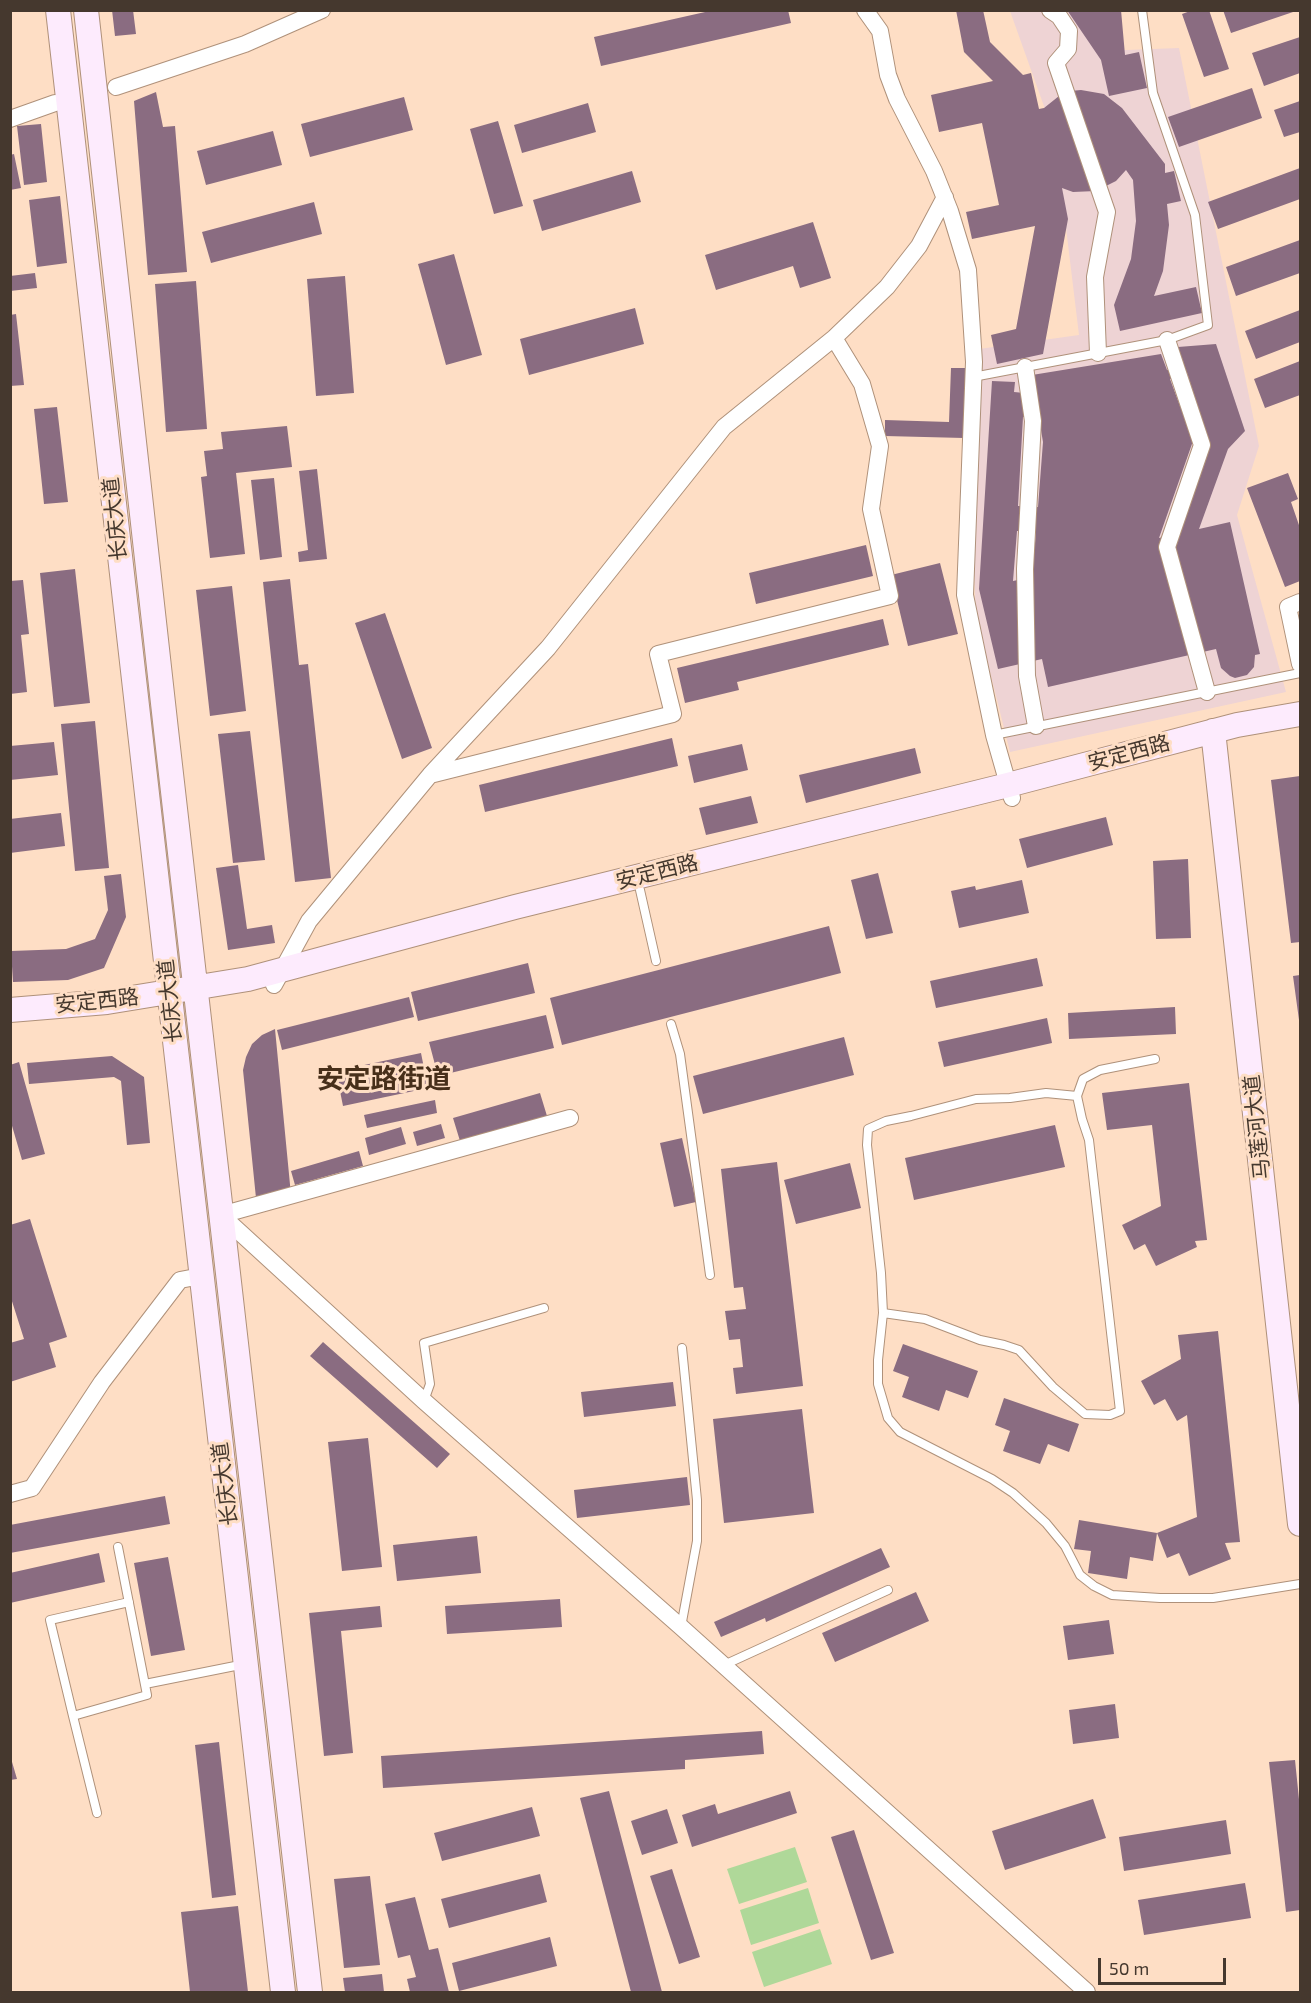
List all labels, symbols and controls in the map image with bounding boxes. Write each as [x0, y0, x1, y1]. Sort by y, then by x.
street label: 长庆大道 [98, 476, 132, 562]
street label: 安定西路 [1085, 730, 1173, 776]
street label: 安定西路 [613, 850, 701, 894]
street label: 长庆大道 [153, 958, 187, 1044]
street label: 安定西路 [54, 984, 140, 1018]
district label: 安定路街道 [317, 1063, 451, 1095]
street label: 马莲河大道 [1239, 1073, 1275, 1181]
street label: 长庆大道 [207, 1441, 243, 1527]
scale bar [1101, 1946, 1228, 1984]
text: 50 m [1109, 1957, 1149, 1979]

